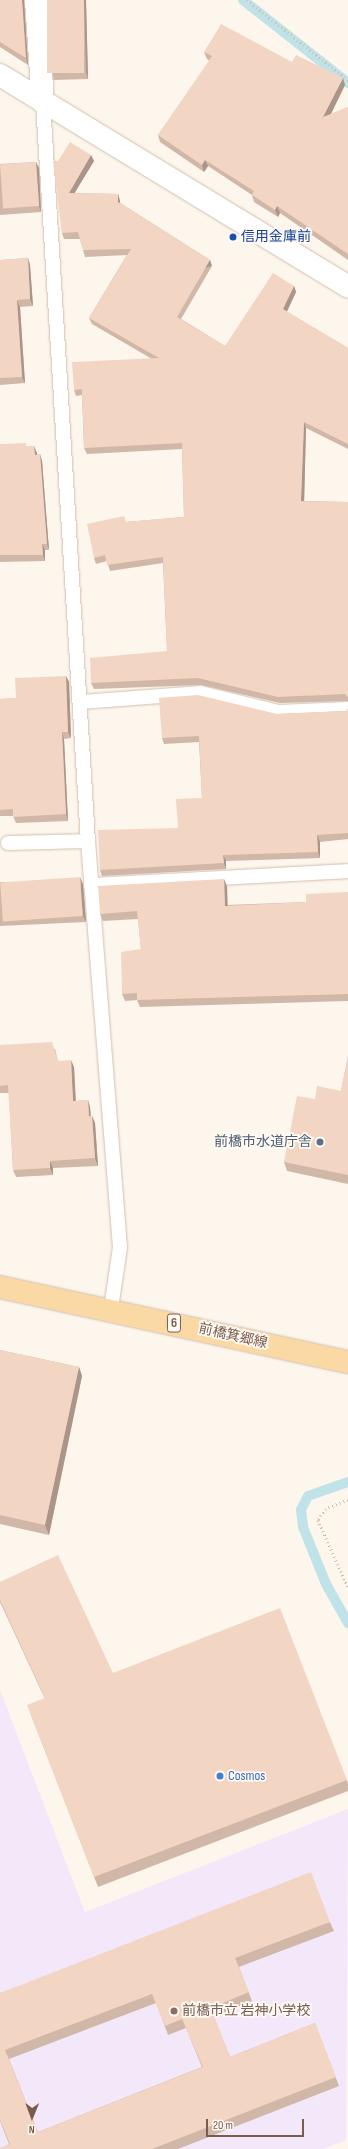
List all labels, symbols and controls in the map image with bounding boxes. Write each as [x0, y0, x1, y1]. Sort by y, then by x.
place label: 信用金庫前 [241, 229, 311, 245]
marker: 信用金庫前 [228, 232, 238, 242]
place label: 前橋市水道庁舎 [214, 1134, 312, 1150]
marker: 前橋市水道庁舎 [315, 1137, 325, 1147]
road number: 6 [166, 1312, 182, 1334]
street label: 前橋箕郷線 [197, 1320, 269, 1352]
place label: Cosmos [228, 1768, 265, 1784]
marker: Cosmos [215, 1771, 225, 1781]
place label: 前橋市立 岩神小学校 [182, 2003, 310, 2019]
marker: 前橋市立 岩神小学校 [169, 2006, 179, 2016]
north arrow [12, 2097, 52, 2137]
scale bar [208, 2111, 306, 2137]
text: 20 m [213, 2118, 233, 2133]
text: N [29, 2123, 35, 2136]

